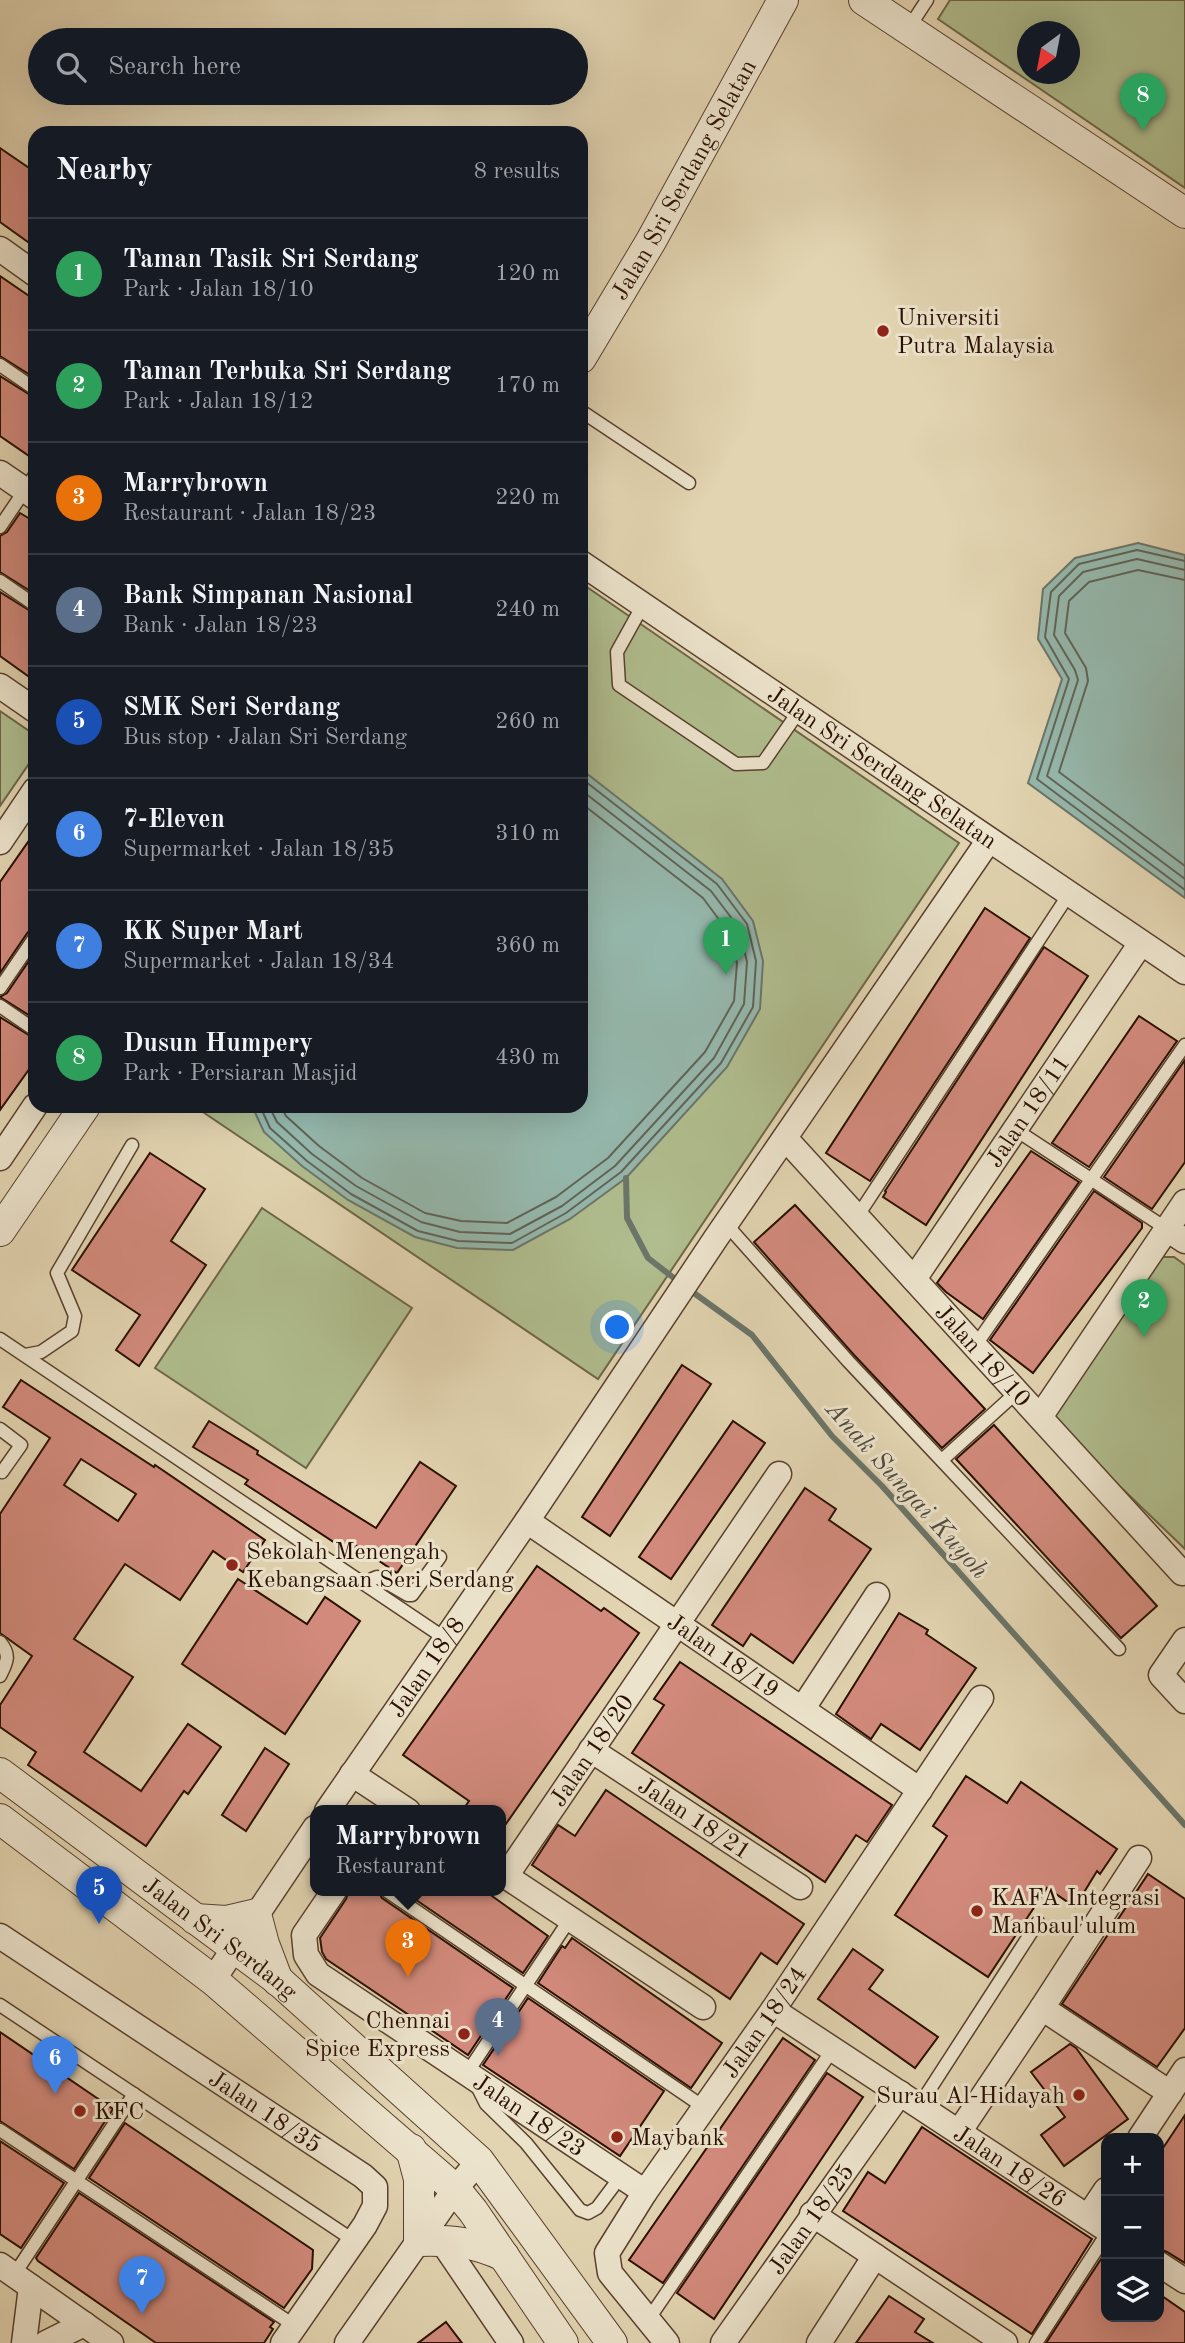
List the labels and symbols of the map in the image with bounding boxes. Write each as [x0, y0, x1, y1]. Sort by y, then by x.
north arrow [1017, 21, 1080, 84]
street label: Jalan Sri Serdang Selatan [609, 56, 762, 305]
pin: 8 [1120, 73, 1166, 131]
place label: Universiti Putra Malaysia [897, 307, 1054, 359]
marker: Universiti Putra Malaysia [875, 323, 891, 339]
street label: Jalan Sri Serdang Selatan [762, 683, 1000, 855]
pin: 1 [703, 917, 749, 975]
street label: Jalan 18/11 [983, 1052, 1075, 1172]
pin: 2 [1121, 1279, 1167, 1337]
street label: Jalan 18/10 [929, 1301, 1034, 1412]
your location [600, 1310, 634, 1344]
water label: Anak Sungai Kuyoh [819, 1395, 993, 1584]
place label: Sekolah Menengah Kebangsaan Seri Serdang [246, 1541, 514, 1593]
marker: Sekolah Menengah Kebangsaan Seri Serdang [224, 1557, 240, 1573]
street label: Jalan 18/19 [662, 1611, 782, 1704]
street label: Jalan 18/8 [385, 1614, 471, 1722]
street label: Jalan 18/20 [547, 1691, 639, 1812]
street label: Jalan 18/21 [633, 1774, 754, 1865]
pin: 5 [76, 1866, 122, 1924]
street label: Jalan Sri Serdang [137, 1873, 301, 2005]
place label: KAFA Integrasi Manbaul'ulum [991, 1887, 1160, 1939]
marker: KAFA Integrasi Manbaul'ulum [969, 1903, 985, 1919]
pin: 3 [385, 1919, 431, 1977]
street label: Jalan 18/24 [719, 1963, 812, 2083]
pin: 4 [475, 1998, 521, 2056]
place label: Chennai Spice Express [305, 2010, 450, 2062]
marker: Chennai Spice Express [456, 2026, 472, 2042]
pin: 6 [32, 2036, 78, 2094]
street label: Jalan 18/35 [204, 2067, 325, 2159]
street label: Jalan 18/23 [468, 2071, 589, 2163]
place label: Surau Al-Hidayah [876, 2085, 1065, 2109]
marker: Surau Al-Hidayah [1071, 2087, 1087, 2103]
place label: KFC [94, 2101, 144, 2125]
marker: KFC [72, 2103, 88, 2119]
street label: Jalan 18/26 [949, 2122, 1070, 2213]
place label: Maybank [631, 2127, 725, 2151]
marker: Maybank [609, 2129, 625, 2145]
street label: Jalan 18/25 [765, 2160, 860, 2280]
pin: 7 [119, 2256, 165, 2314]

